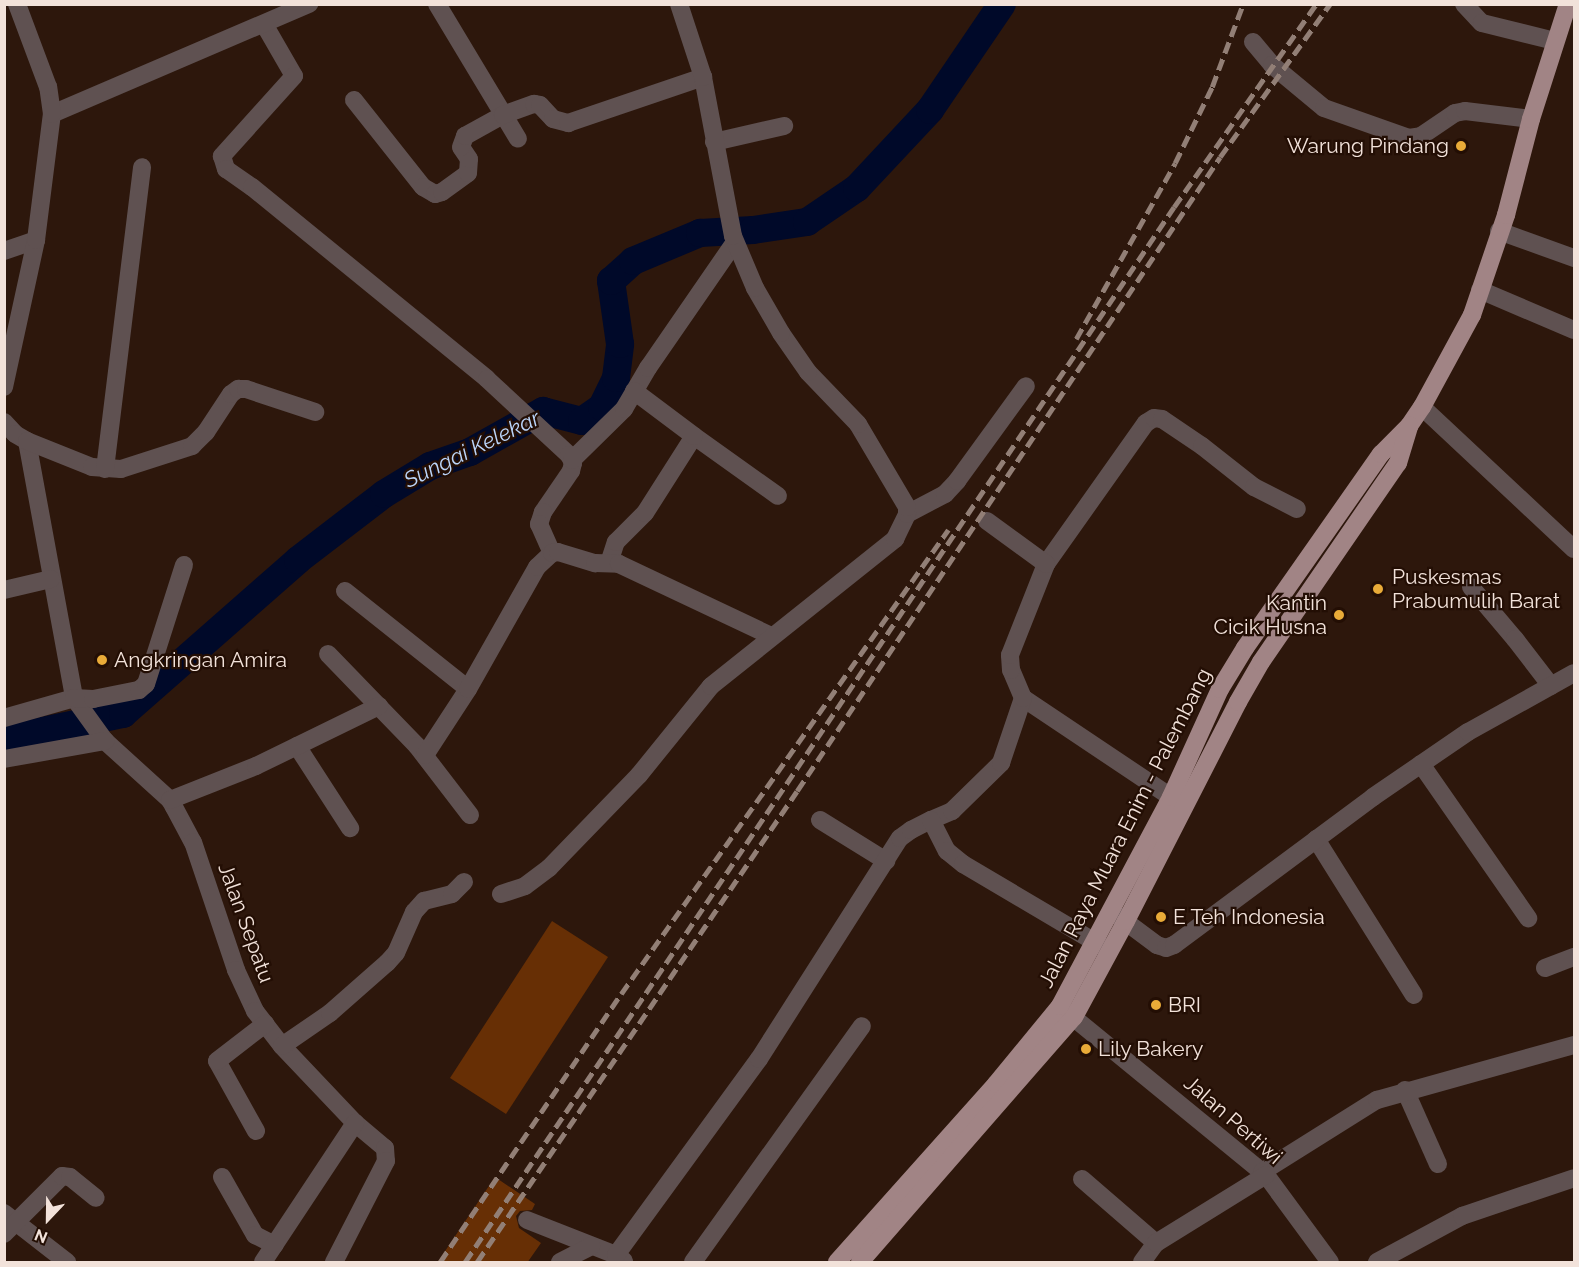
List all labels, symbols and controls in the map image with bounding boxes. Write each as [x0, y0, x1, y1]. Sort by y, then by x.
place label: Warung Pindang [1287, 133, 1449, 159]
marker: Warung Pindang [1454, 139, 1468, 153]
water label: Sungai Kelekar [400, 405, 544, 493]
place label: Puskesmas Prabumulih Barat [1392, 564, 1560, 614]
marker: Puskesmas Prabumulih Barat [1369, 580, 1387, 598]
place label: Kantin Cicik Husna [1214, 590, 1327, 640]
marker: Kantin Cicik Husna [1332, 608, 1346, 622]
place label: Angkringan Amira [114, 647, 288, 673]
marker: Angkringan Amira [95, 653, 109, 667]
street label: Jalan Raya Muara Enim - Palembang [1033, 664, 1217, 992]
street label: Jalan Sepatu [213, 860, 279, 986]
place label: E Teh Indonesia [1173, 904, 1325, 930]
marker: E Teh Indonesia [1154, 910, 1168, 924]
place label: BRI [1168, 992, 1201, 1018]
marker: BRI [1149, 998, 1163, 1012]
place label: Lily Bakery [1098, 1036, 1204, 1062]
marker: Lily Bakery [1079, 1042, 1093, 1056]
street label: Jalan Pertiwi [1179, 1070, 1287, 1170]
north arrow [18, 1189, 78, 1249]
text: N [32, 1225, 50, 1247]

